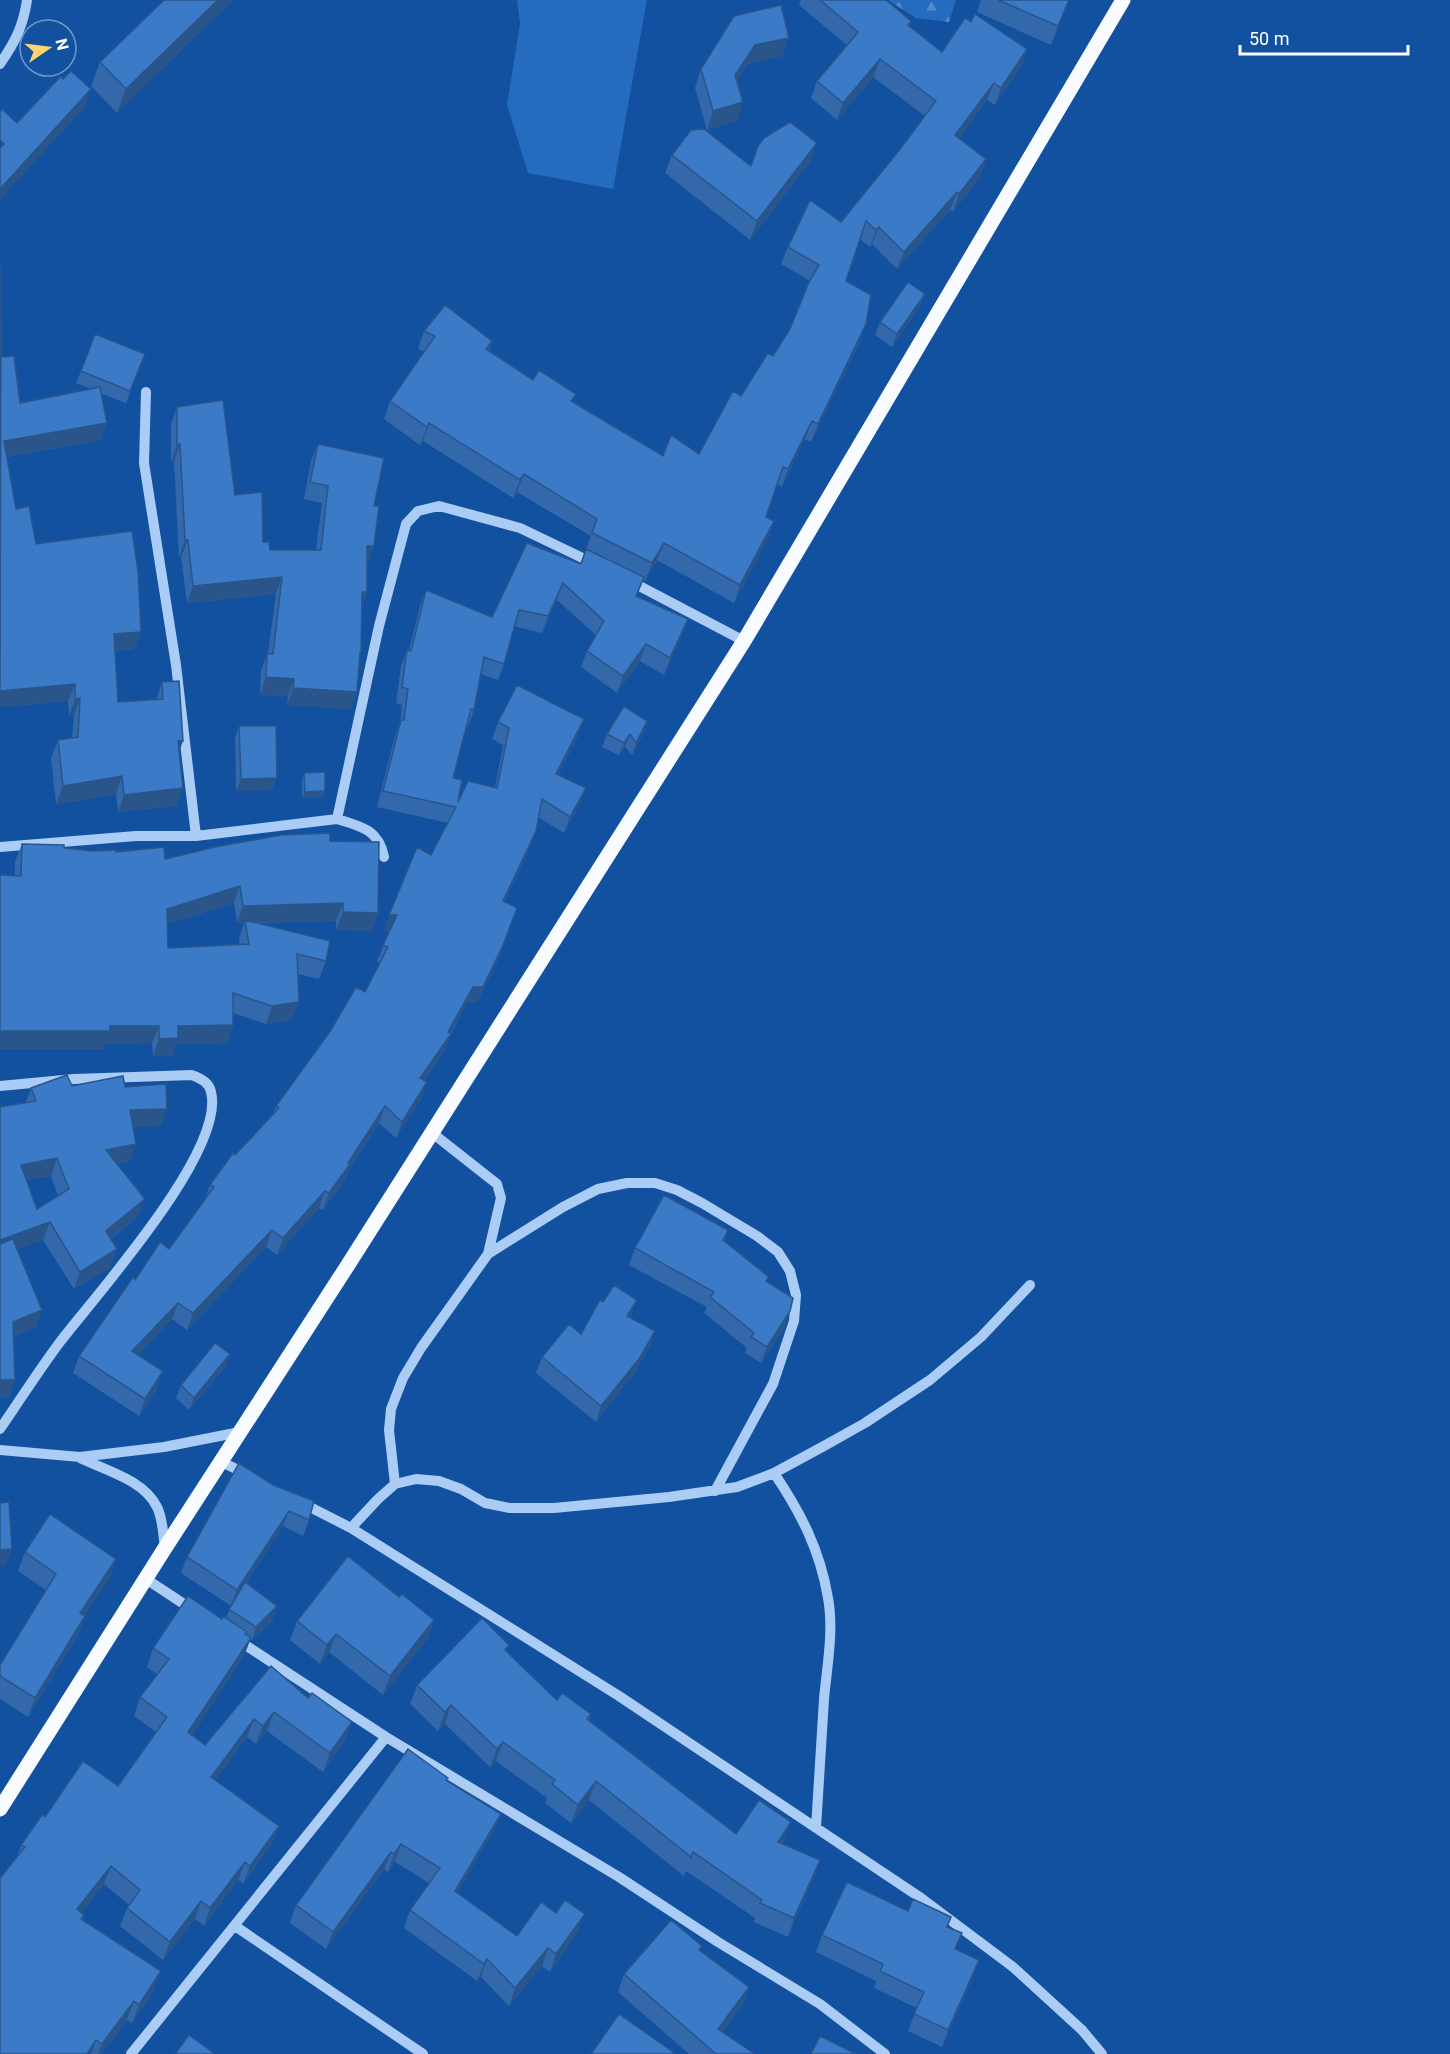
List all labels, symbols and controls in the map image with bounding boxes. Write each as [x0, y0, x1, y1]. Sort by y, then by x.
north arrow [18, 18, 78, 78]
scale bar [1240, 18, 1408, 56]
text: 50 m [1249, 28, 1289, 49]
text: N [51, 37, 73, 52]

